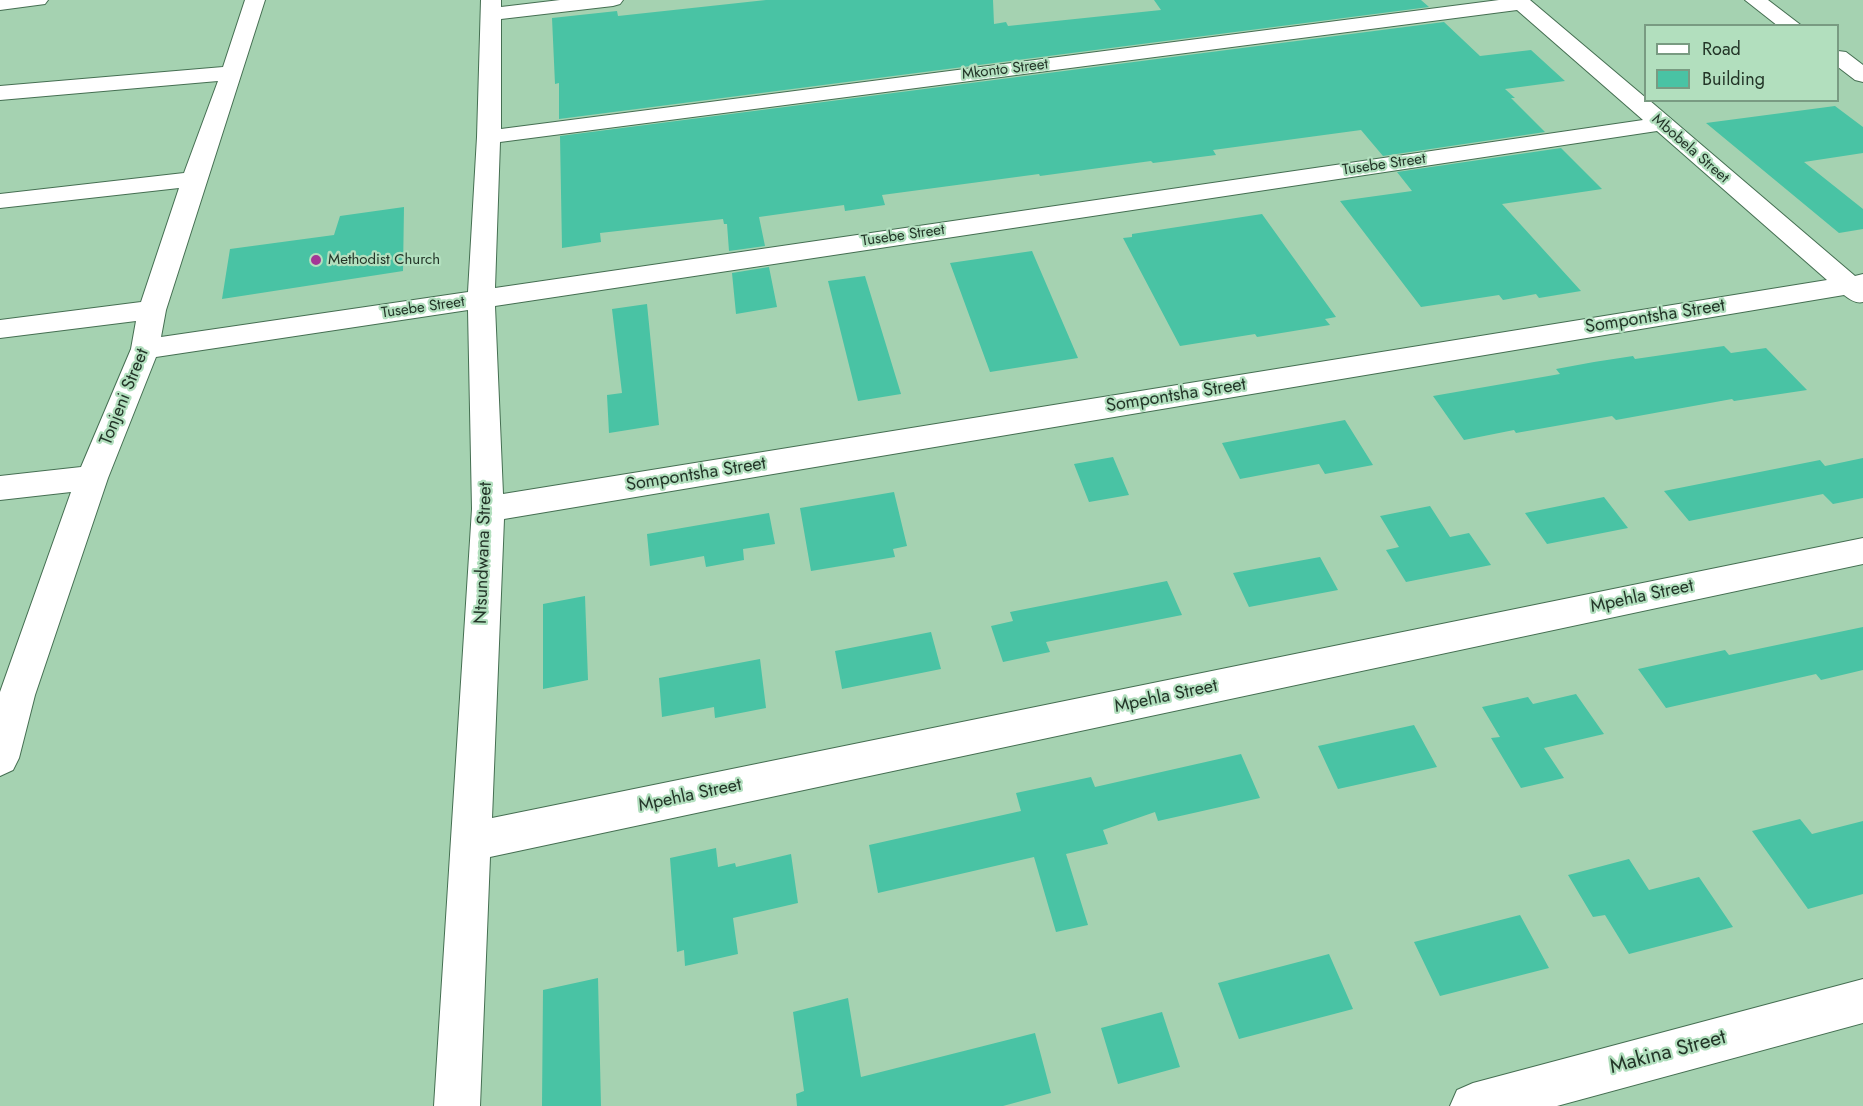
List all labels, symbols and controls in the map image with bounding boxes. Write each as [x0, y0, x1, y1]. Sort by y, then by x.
legend [1644, 24, 1839, 102]
text: Road [1702, 36, 1741, 62]
street label: Mkonto Street [961, 56, 1049, 84]
text: Building [1702, 66, 1765, 92]
street label: Mbobela Street [1648, 111, 1732, 187]
street label: Tusebe Street [1341, 150, 1427, 180]
street label: Tusebe Street [860, 221, 946, 251]
place label: Methodist Church [328, 251, 440, 269]
marker: Methodist Church [309, 253, 323, 267]
street label: Tusebe Street [380, 293, 466, 323]
street label: Sompontsha Street [1584, 295, 1726, 339]
street label: Tonjeni Street [96, 346, 154, 448]
street label: Sompontsha Street [1105, 374, 1247, 418]
street label: Sompontsha Street [625, 453, 767, 497]
street label: Ntsundwana Street [471, 482, 497, 624]
street label: Mpehla Street [1589, 576, 1695, 618]
street label: Mpehla Street [1113, 676, 1219, 718]
street label: Mpehla Street [637, 775, 743, 817]
street label: Makina Street [1607, 1025, 1729, 1081]

